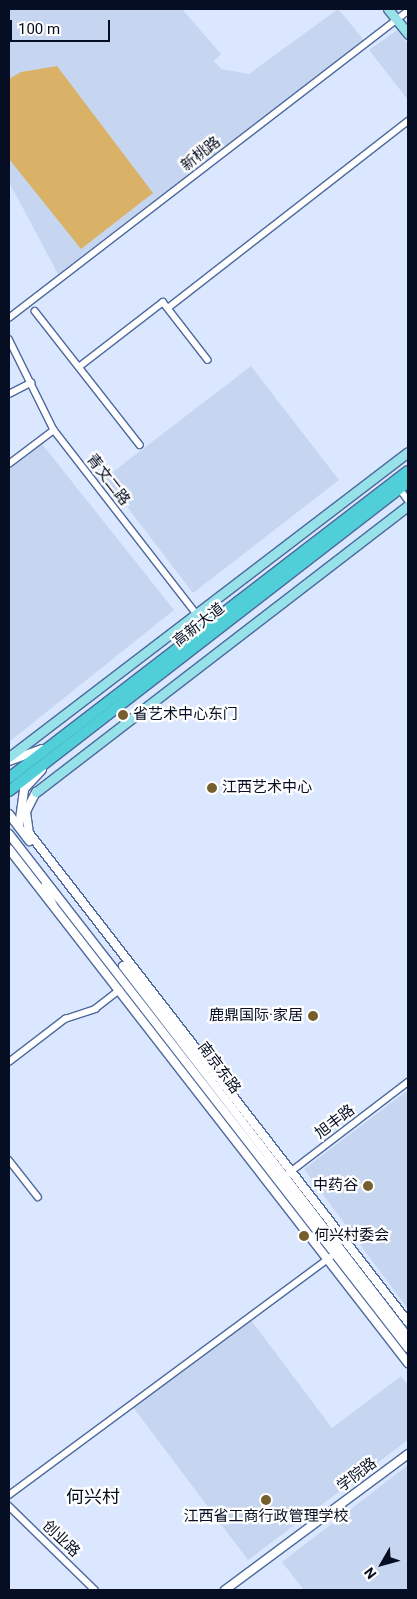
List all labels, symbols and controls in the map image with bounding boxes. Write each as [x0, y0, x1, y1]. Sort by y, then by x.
scale bar [12, 10, 112, 42]
text: 100 m [18, 20, 60, 38]
street label: 新桃路 [178, 133, 224, 175]
street label: 青文二路 [82, 451, 134, 509]
street label: 高新大道 [170, 599, 228, 651]
place label: 省艺术中心东门 [133, 706, 238, 724]
marker: 省艺术中心东门 [117, 709, 129, 721]
place label: 江西艺术中心 [222, 779, 312, 797]
marker: 江西艺术中心 [206, 782, 218, 794]
place label: 鹿鼎国际·家居 [209, 1007, 303, 1025]
marker: 鹿鼎国际·家居 [307, 1010, 319, 1022]
street label: 南京东路 [194, 1039, 244, 1097]
street label: 旭丰路 [312, 1101, 358, 1143]
place label: 中药谷 [313, 1177, 358, 1195]
marker: 中药谷 [362, 1180, 374, 1192]
place label: 何兴村委会 [314, 1227, 389, 1245]
marker: 何兴村委会 [298, 1230, 310, 1242]
street label: 学院路 [334, 1454, 380, 1496]
district label: 何兴村 [66, 1486, 120, 1508]
marker: 江西省工商行政管理学校 [260, 1494, 272, 1506]
place label: 江西省工商行政管理学校 [184, 1508, 348, 1526]
street label: 创业路 [39, 1517, 83, 1561]
north arrow [357, 1539, 407, 1589]
text: N [361, 1564, 380, 1582]

